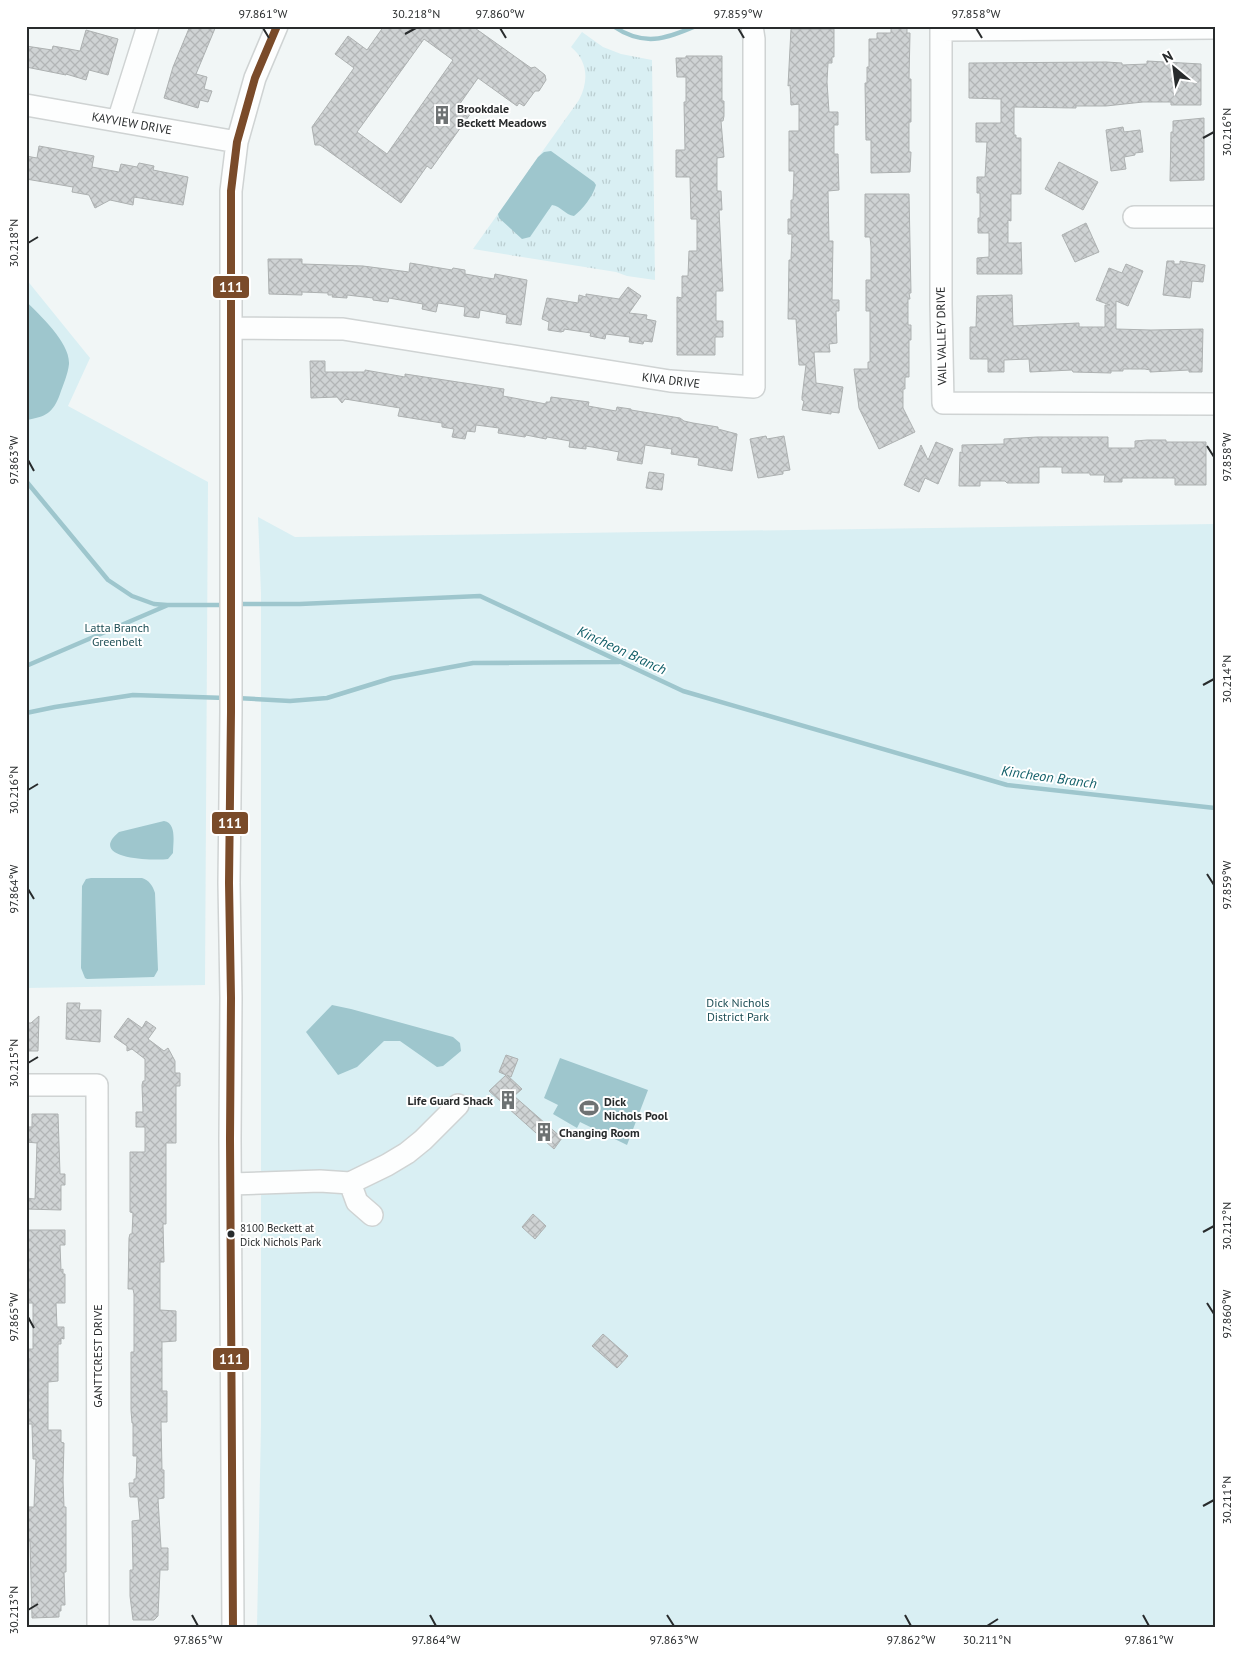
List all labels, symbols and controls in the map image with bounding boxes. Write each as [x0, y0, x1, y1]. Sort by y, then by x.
text: 97.861°W [239, 6, 288, 21]
text: 30.218°N [392, 6, 440, 21]
text: 97.860°W [476, 6, 525, 21]
text: 97.859°W [714, 6, 763, 21]
text: 97.858°W [952, 6, 1001, 21]
north arrow [1148, 42, 1198, 92]
text: N [1159, 47, 1176, 67]
place label: Brookdale Beckett Meadows [457, 101, 547, 130]
building icon: Brookdale Beckett Meadows [431, 104, 453, 126]
text: 30.216°N [1219, 108, 1234, 156]
street label: KAYVIEW DRIVE [91, 109, 173, 137]
text: 30.218°N [6, 219, 21, 267]
line badge: 111 [212, 275, 250, 299]
text: 111 [219, 278, 243, 296]
street label: VAIL VALLEY DRIVE [933, 286, 949, 387]
street label: KIVA DRIVE [641, 369, 701, 391]
text: 97.858°W [1219, 432, 1234, 481]
text: 97.863°W [6, 435, 21, 484]
park label: Latta Branch Greenbelt [85, 620, 149, 649]
water label: Kincheon Branch [575, 622, 669, 678]
text: 30.214°N [1219, 655, 1234, 703]
water label: Kincheon Branch [1000, 761, 1098, 793]
text: 30.216°N [6, 766, 21, 814]
line badge: 111 [211, 811, 249, 835]
text: 111 [218, 814, 242, 832]
text: 97.859°W [1219, 860, 1234, 909]
text: 97.864°W [6, 864, 21, 913]
park label: Dick Nichols District Park [706, 995, 770, 1024]
text: 30.215°N [6, 1039, 21, 1087]
building icon: Life Guard Shack [497, 1089, 519, 1111]
place label: Life Guard Shack [407, 1093, 493, 1108]
place label: Dick Nichols Pool [604, 1094, 668, 1123]
sports icon: Dick Nichols Pool [578, 1097, 600, 1119]
building icon: Changing Room [533, 1121, 555, 1143]
place label: Changing Room [559, 1125, 640, 1140]
text: 30.212°N [1219, 1202, 1234, 1250]
place label: 8100 Beckett at Dick Nichols Park [240, 1221, 322, 1249]
marker: 8100 Beckett at Dick Nichols Park [226, 1229, 236, 1239]
text: 97.860°W [1219, 1289, 1234, 1338]
text: 97.865°W [6, 1292, 21, 1341]
street label: GANTTCREST DRIVE [90, 1304, 105, 1408]
line badge: 111 [212, 1347, 250, 1371]
text: 111 [219, 1350, 243, 1368]
text: 30.211°N [1219, 1476, 1234, 1524]
text: 30.213°N [6, 1586, 21, 1634]
text: 97.865°W [174, 1632, 223, 1647]
text: 97.864°W [412, 1632, 461, 1647]
text: 97.863°W [650, 1632, 699, 1647]
text: 97.862°W [887, 1632, 936, 1647]
text: 30.211°N [963, 1632, 1011, 1647]
text: 97.861°W [1125, 1632, 1174, 1647]

